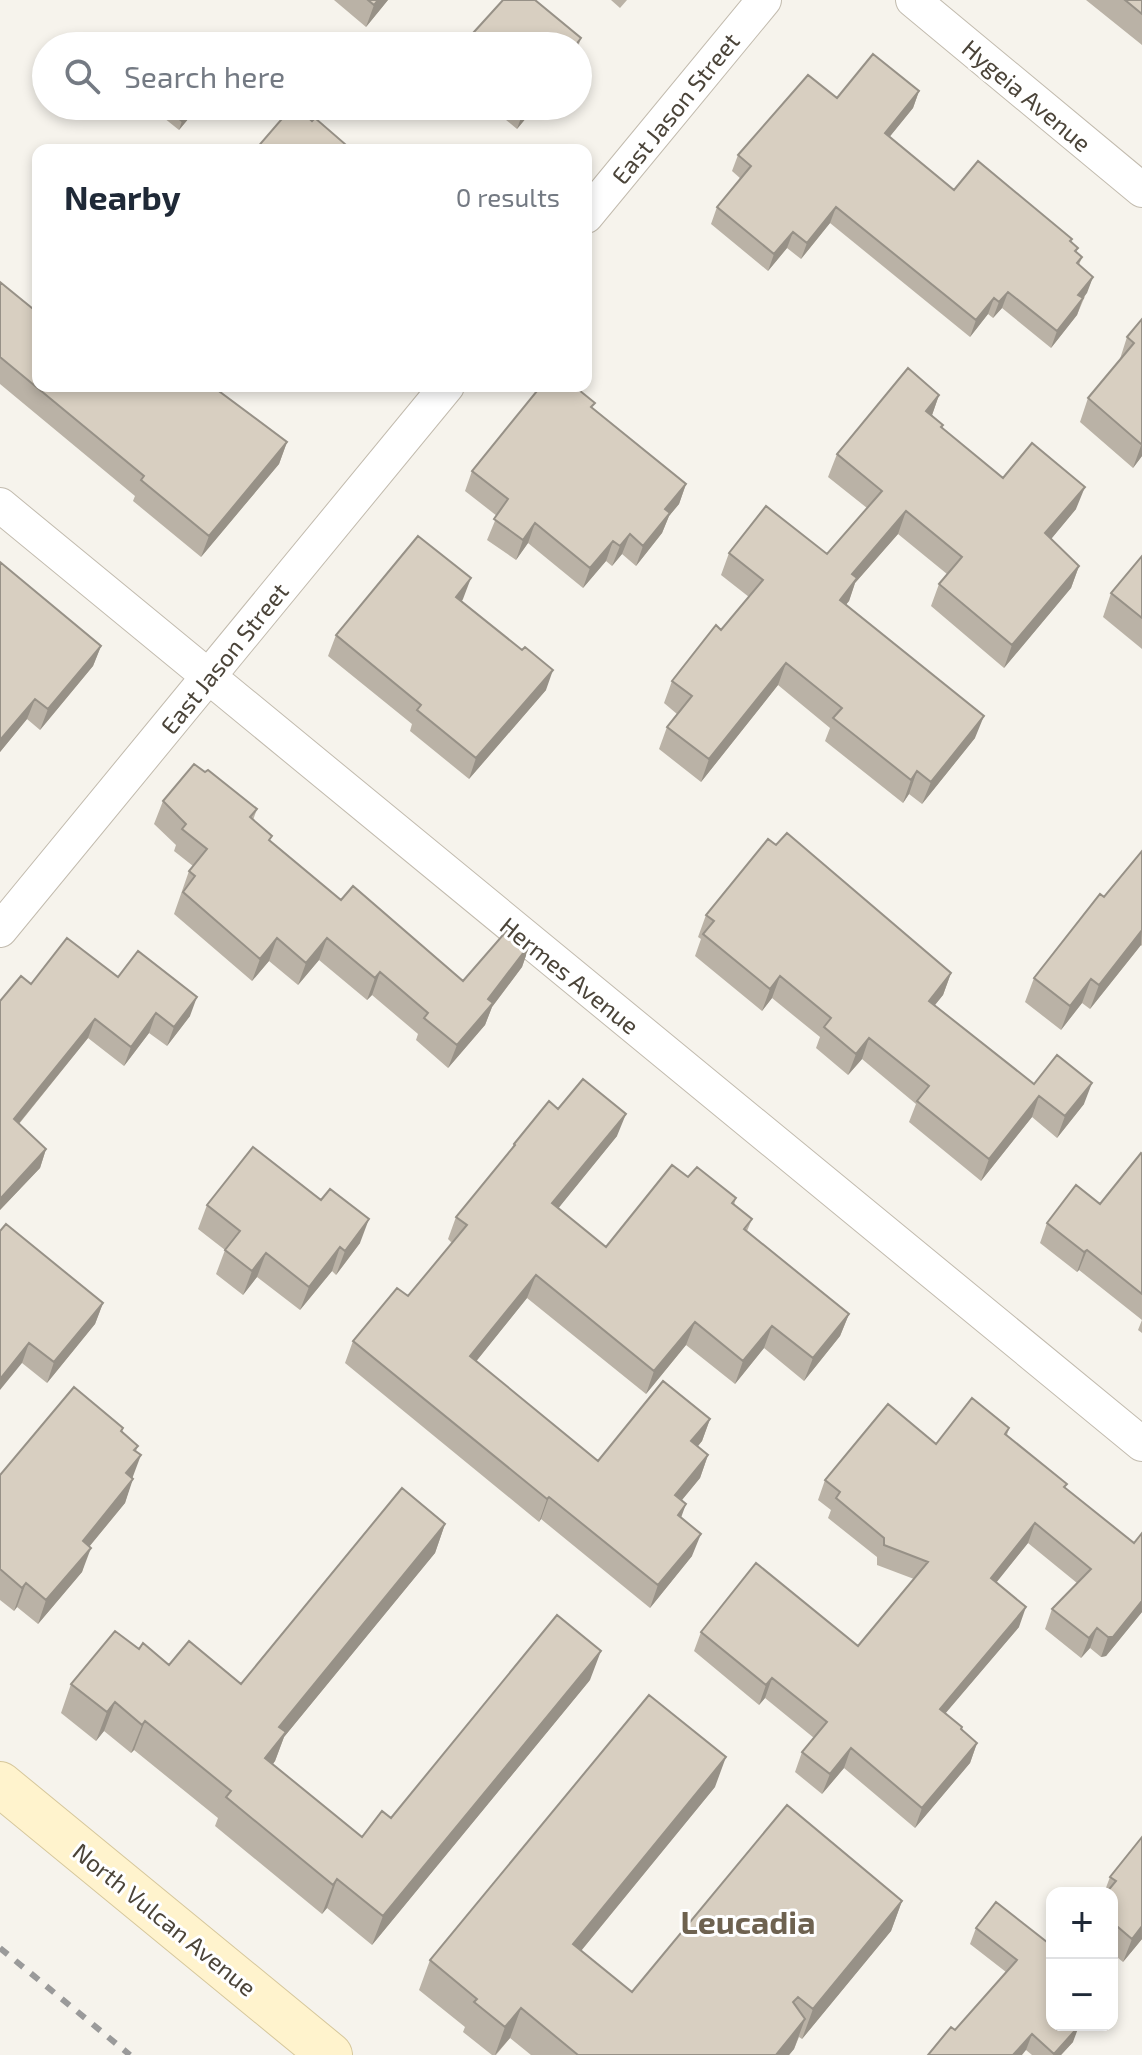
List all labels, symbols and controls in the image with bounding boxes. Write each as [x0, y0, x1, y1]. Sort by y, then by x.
street label: East Jason Street [605, 27, 745, 189]
search box [32, 32, 592, 120]
street label: Hygeia Avenue [957, 33, 1097, 157]
icon: search [60, 54, 104, 98]
text: Search here [124, 58, 285, 94]
text: Nearby [64, 176, 181, 217]
text: 0 results [456, 181, 560, 212]
street label: East Jason Street [154, 577, 294, 739]
street label: Hermes Avenue [495, 910, 645, 1040]
street label: North Vulcan Avenue [68, 1836, 262, 2002]
map controls [1046, 1887, 1118, 2031]
button: + [1046, 1887, 1118, 1959]
district label: Leucadia [681, 1902, 815, 1940]
button: − [1046, 1959, 1118, 2031]

